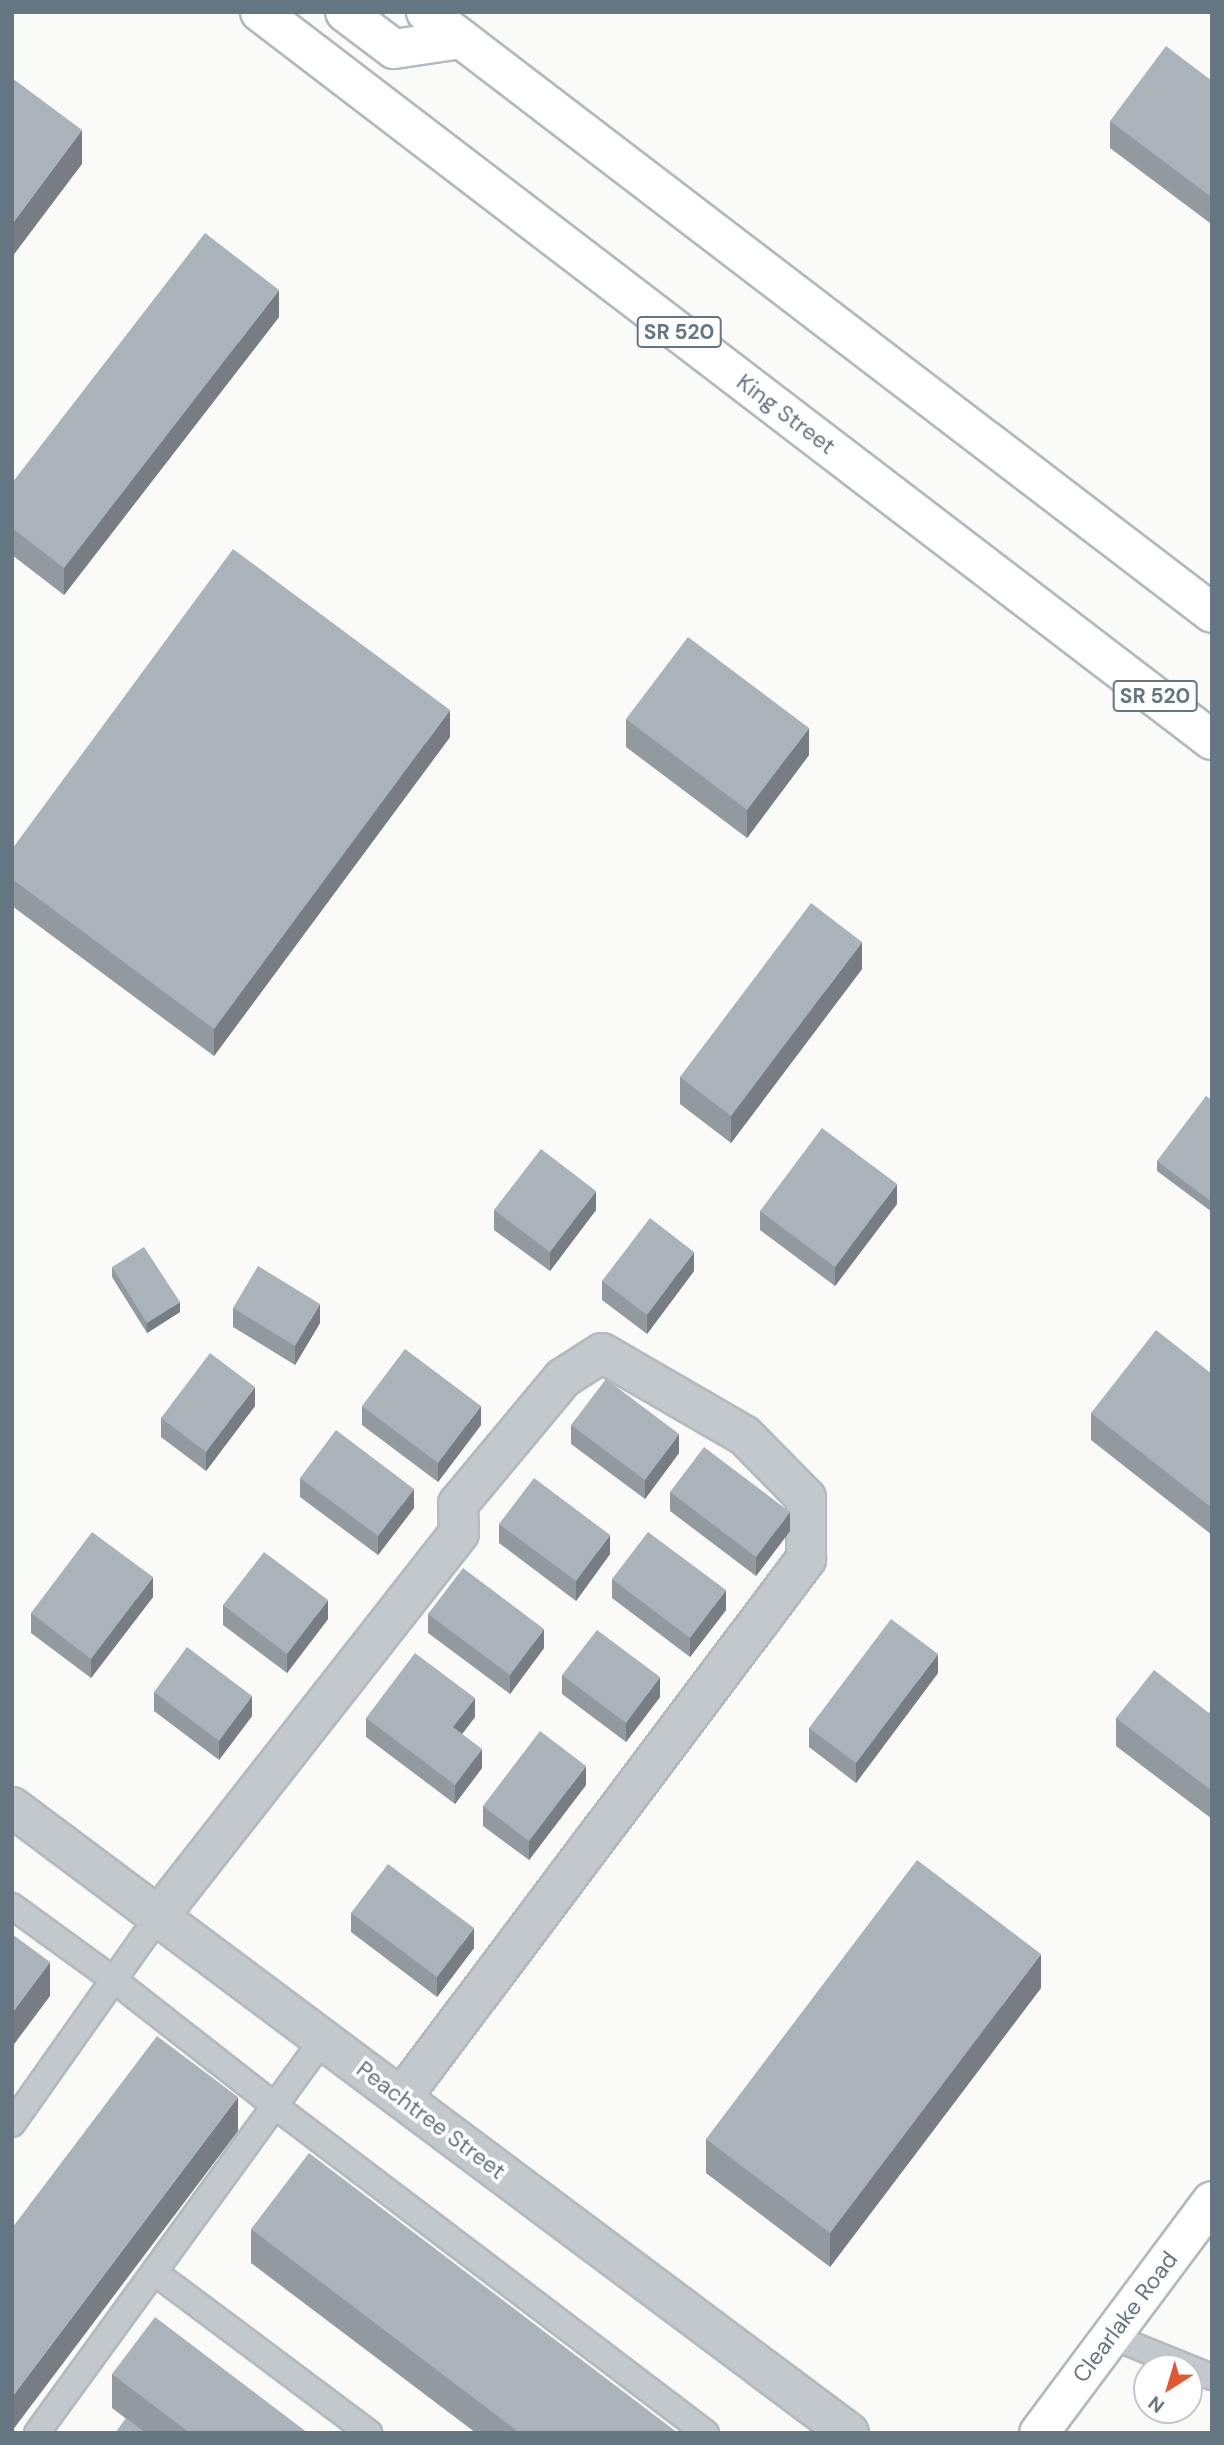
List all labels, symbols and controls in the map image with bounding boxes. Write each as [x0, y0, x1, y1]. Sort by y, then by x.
road number: SR 520 [635, 314, 723, 350]
street label: King Street [731, 368, 841, 460]
road number: SR 520 [1111, 678, 1199, 714]
street label: Peachtree Street [351, 2055, 511, 2185]
street label: Clearlake Road [1067, 2246, 1183, 2388]
north arrow [1133, 2354, 1203, 2424]
text: N [1143, 2390, 1169, 2419]

